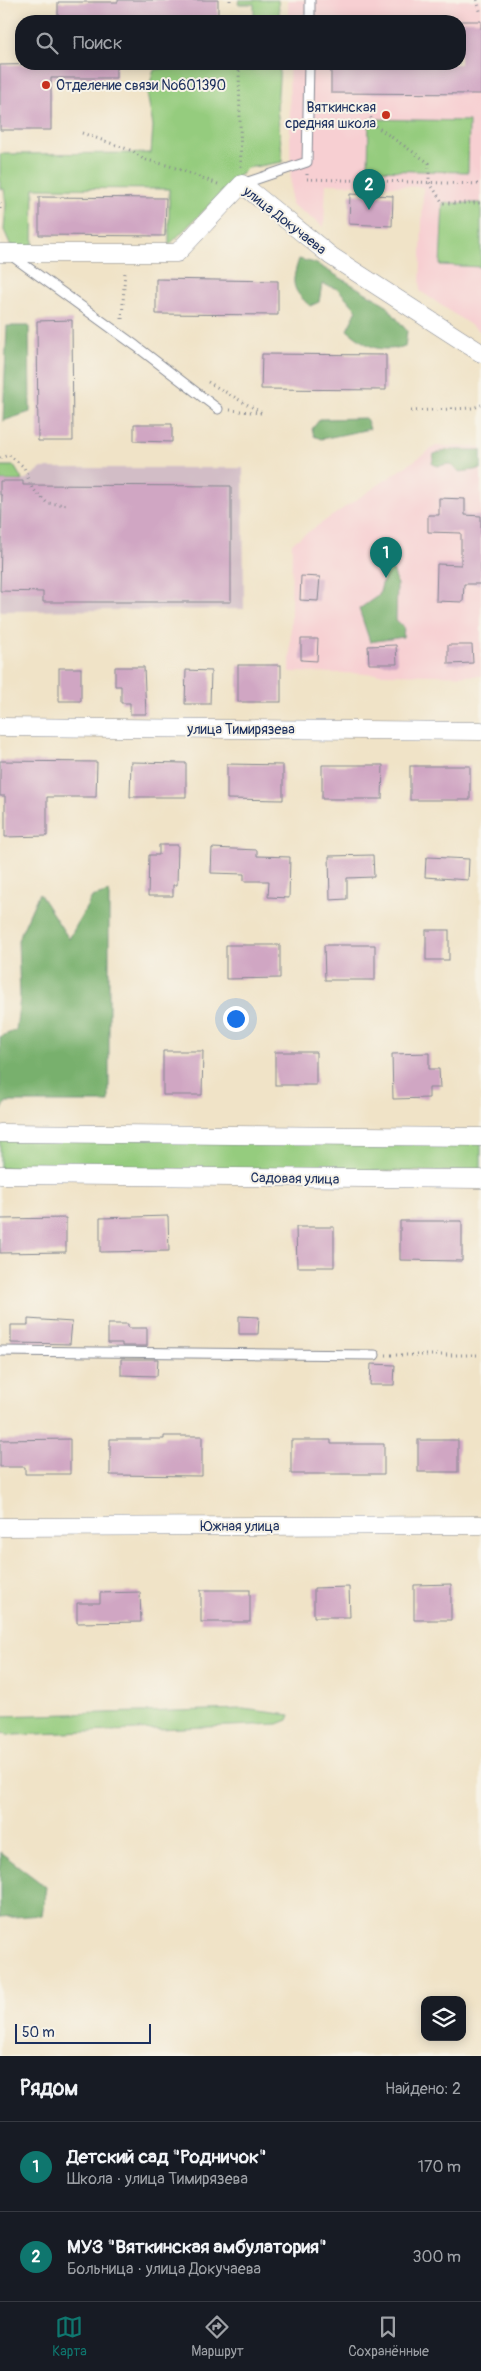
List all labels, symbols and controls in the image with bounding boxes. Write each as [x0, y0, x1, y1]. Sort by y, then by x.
search box [15, 15, 466, 70]
icon: search [33, 29, 61, 57]
text: Поиск [73, 31, 123, 55]
place label: Отделение связи №601390 [56, 77, 226, 94]
marker: Отделение связи №601390 [40, 79, 52, 91]
place label: Вяткинская средняя школа [285, 99, 376, 132]
marker: Вяткинская средняя школа [380, 109, 392, 121]
pin: 2 [353, 169, 385, 210]
street label: улица Докучаева [239, 182, 330, 258]
pin: 1 [370, 537, 402, 578]
street label: улица Тимирязева [186, 721, 295, 738]
your location [223, 1006, 249, 1032]
street label: Садовая улица [250, 1169, 340, 1188]
street label: Южная улица [201, 1518, 280, 1535]
map controls [421, 1996, 466, 2041]
button: layers [421, 1996, 466, 2041]
scale bar [15, 2021, 151, 2044]
text: 50 m [22, 2024, 55, 2041]
text: Рядом [20, 2075, 78, 2102]
text: Найдено: 2 [385, 2079, 461, 2099]
text: Детский сад "Родничок" [67, 2145, 266, 2169]
text: 1 [33, 2157, 39, 2177]
text: 170 m [418, 2157, 461, 2177]
text: Школа · улица Тимирязева [67, 2169, 248, 2189]
text: МУЗ "Вяткинская амбулатория" [67, 2235, 327, 2259]
text: 2 [32, 2247, 40, 2267]
text: 300 m [413, 2247, 461, 2267]
text: Больница · улица Докучаева [67, 2259, 261, 2279]
tab: Карта [52, 2313, 87, 2360]
tab: Маршрут [191, 2313, 244, 2360]
tab: Сохранённые [348, 2313, 429, 2360]

